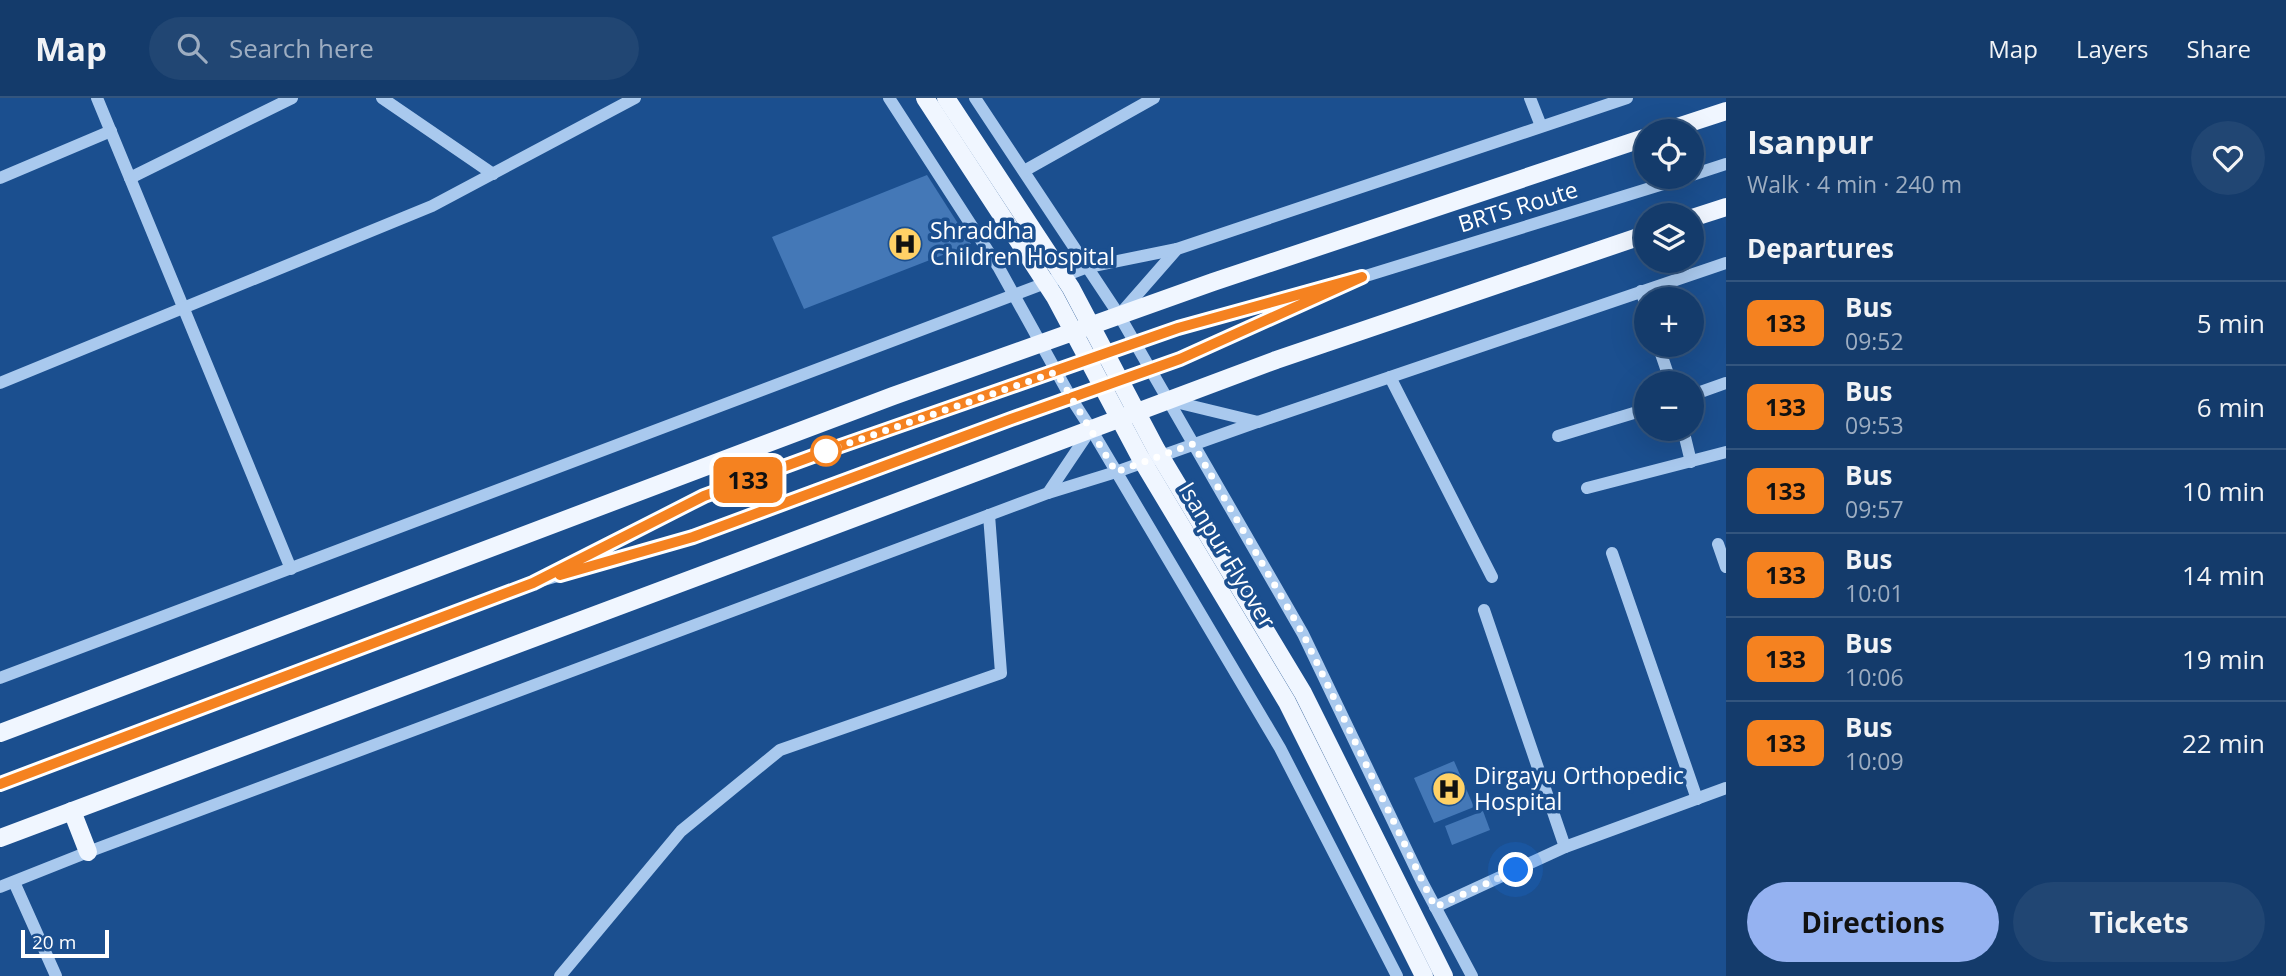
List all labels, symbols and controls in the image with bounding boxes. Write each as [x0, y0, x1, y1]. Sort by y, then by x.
search box [149, 17, 639, 80]
text: Map [35, 26, 107, 71]
icon: search [173, 29, 211, 67]
text: Search here [229, 30, 374, 66]
text: Map [1988, 32, 2038, 65]
text: Layers [2076, 32, 2149, 65]
text: Share [2187, 32, 2251, 65]
map controls [1634, 119, 1704, 441]
button: locate [1634, 119, 1704, 189]
text: Isanpur [1747, 119, 1874, 164]
button: heart [2191, 121, 2265, 195]
text: Walk · 4 min · 240 m [1747, 168, 1962, 200]
street label: BRTS Route [1454, 173, 1581, 239]
button: layers [1634, 203, 1704, 273]
place label: Shraddha Children Hospital [930, 214, 1115, 272]
hospital icon: Shraddha Children Hospital [886, 225, 924, 263]
text: Departures [1747, 230, 1894, 266]
button: + [1634, 287, 1704, 357]
text: Bus [1845, 289, 1892, 325]
text: 5 min [2197, 305, 2265, 341]
text: 133 [1765, 306, 1806, 339]
text: 09:52 [1845, 325, 1904, 357]
button: − [1634, 371, 1704, 441]
text: Bus [1845, 373, 1892, 409]
text: 6 min [2197, 389, 2265, 425]
text: 133 [1765, 390, 1806, 423]
text: 09:53 [1845, 409, 1904, 441]
unlabelled marker [811, 436, 841, 466]
line badge: 133 [708, 457, 788, 503]
text: Bus [1845, 457, 1892, 493]
text: 133 [727, 463, 769, 496]
text: 10 min [2182, 473, 2265, 509]
text: 133 [1765, 474, 1806, 507]
street label: Isanpur Flyover [1172, 476, 1284, 634]
text: 09:57 [1845, 493, 1904, 525]
text: Bus [1845, 541, 1892, 577]
text: 14 min [2182, 557, 2265, 593]
text: 133 [1765, 558, 1806, 591]
text: 10:01 [1845, 577, 1904, 609]
text: Bus [1845, 625, 1892, 661]
text: 19 min [2182, 641, 2265, 677]
text: 133 [1765, 642, 1806, 675]
text: 10:06 [1845, 661, 1904, 693]
text: Bus [1845, 709, 1892, 745]
text: 22 min [2182, 725, 2265, 761]
text: 133 [1765, 726, 1806, 759]
text: 10:09 [1845, 745, 1904, 777]
place label: Dirgayu Orthopedic Hospital [1474, 759, 1684, 817]
hospital icon: Dirgayu Orthopedic Hospital [1430, 770, 1468, 808]
your location [1498, 852, 1533, 887]
button: Directions [1747, 882, 1999, 962]
button: Tickets [2013, 882, 2265, 962]
scale bar [21, 927, 108, 959]
text: 20 m [32, 929, 76, 955]

